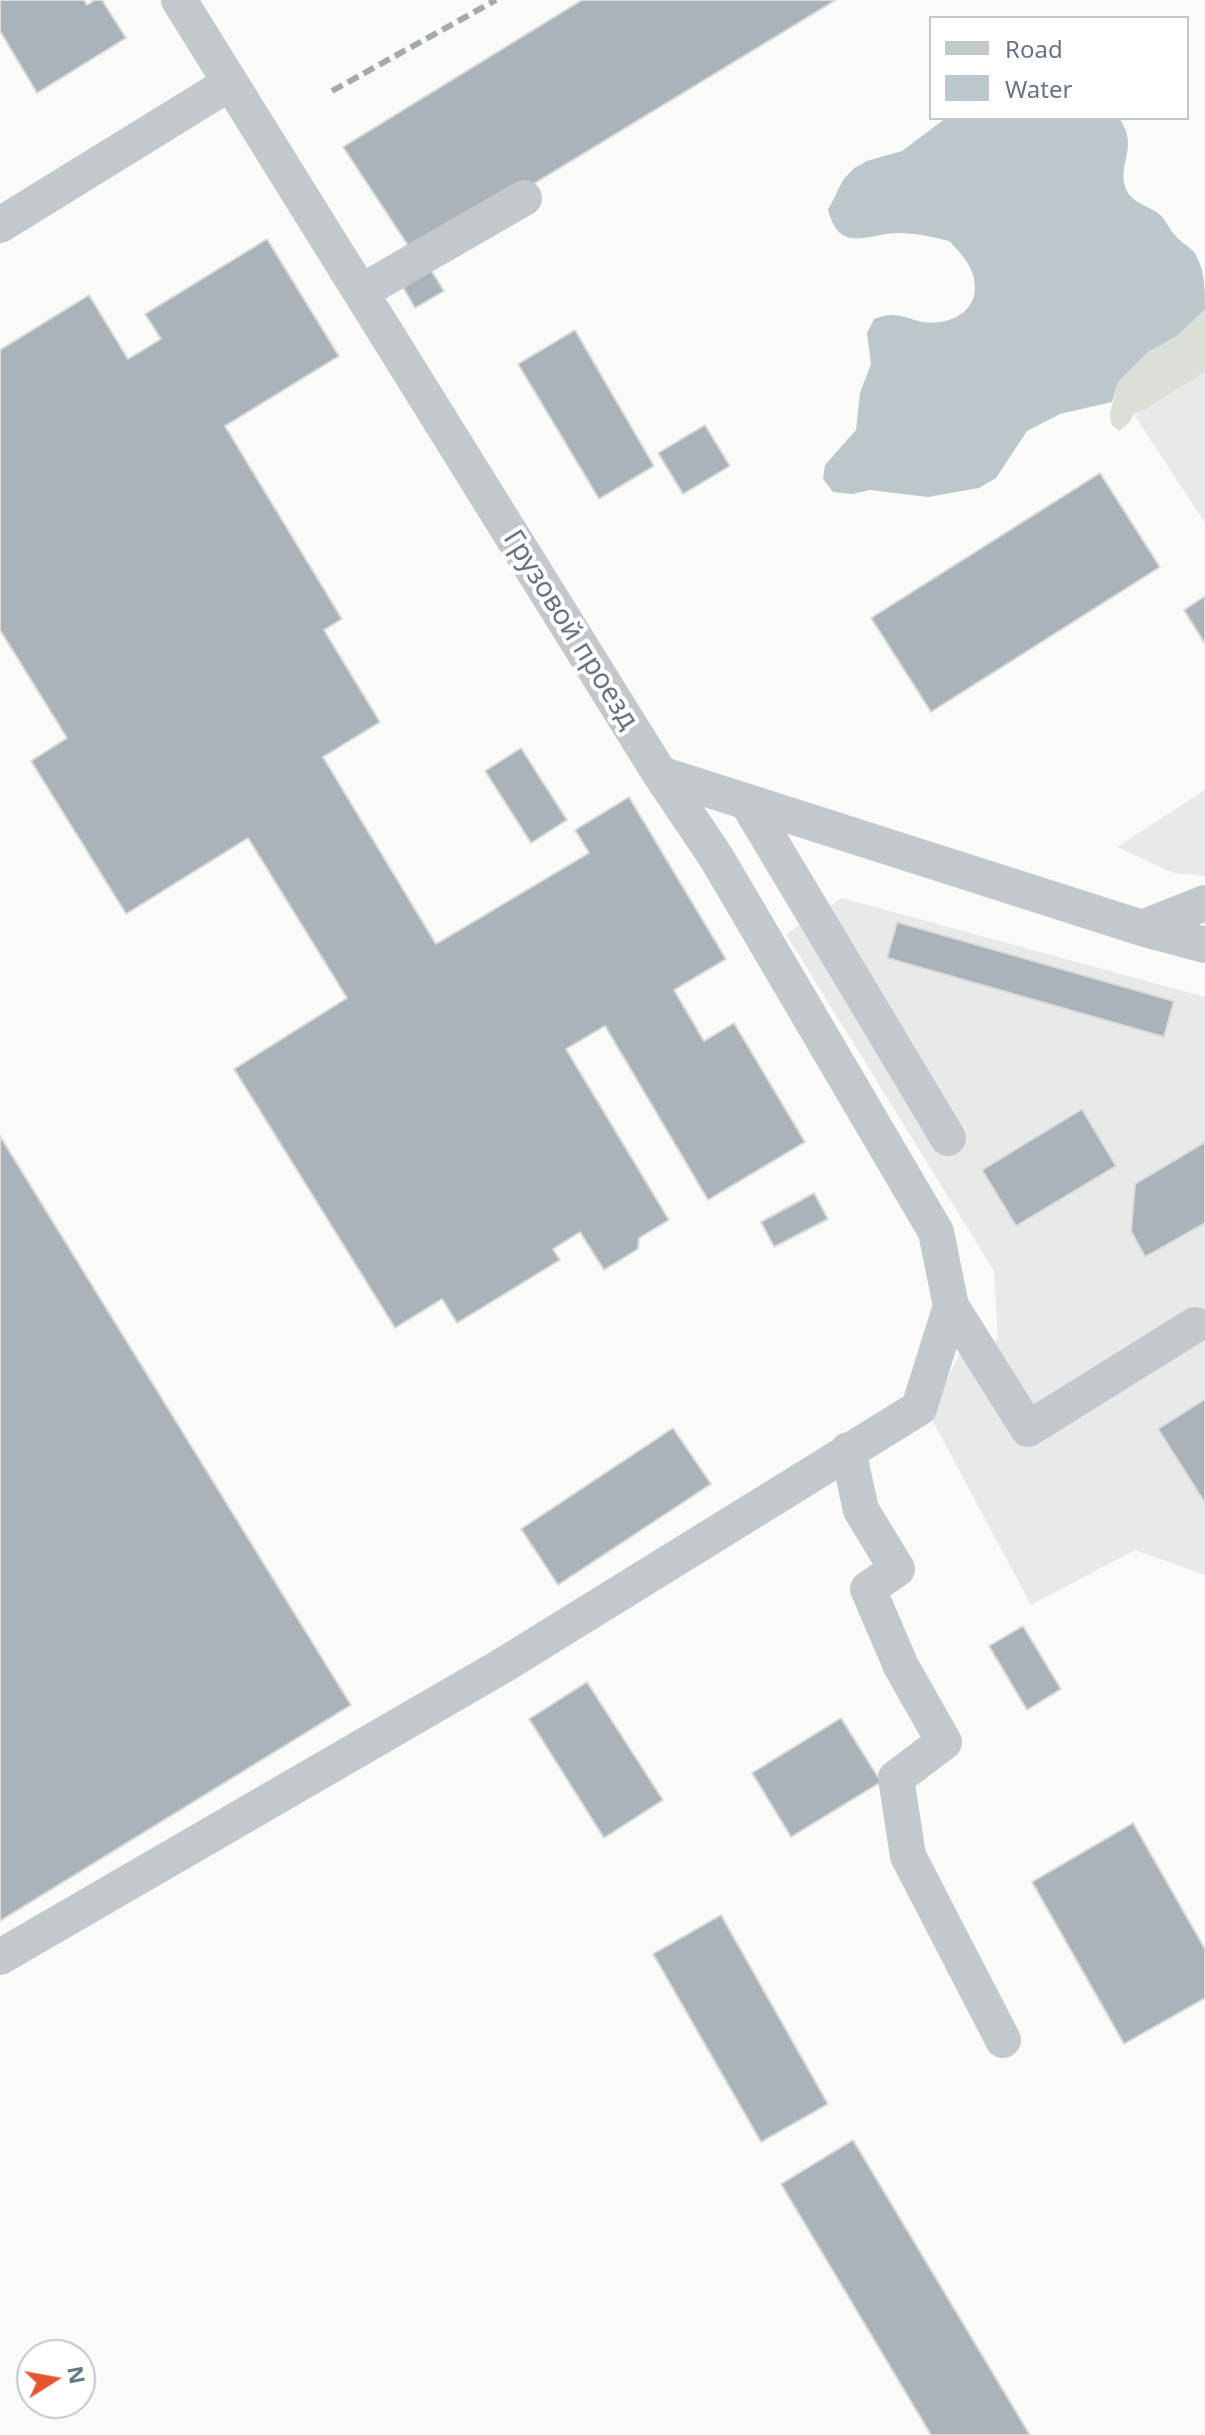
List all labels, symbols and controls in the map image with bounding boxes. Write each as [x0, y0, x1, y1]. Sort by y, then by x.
legend [929, 16, 1189, 120]
text: Road [1005, 32, 1063, 65]
text: Water [1005, 72, 1072, 105]
street label: Грузовой проезд [495, 524, 645, 736]
north arrow [16, 2339, 96, 2419]
text: N [61, 2363, 94, 2386]

